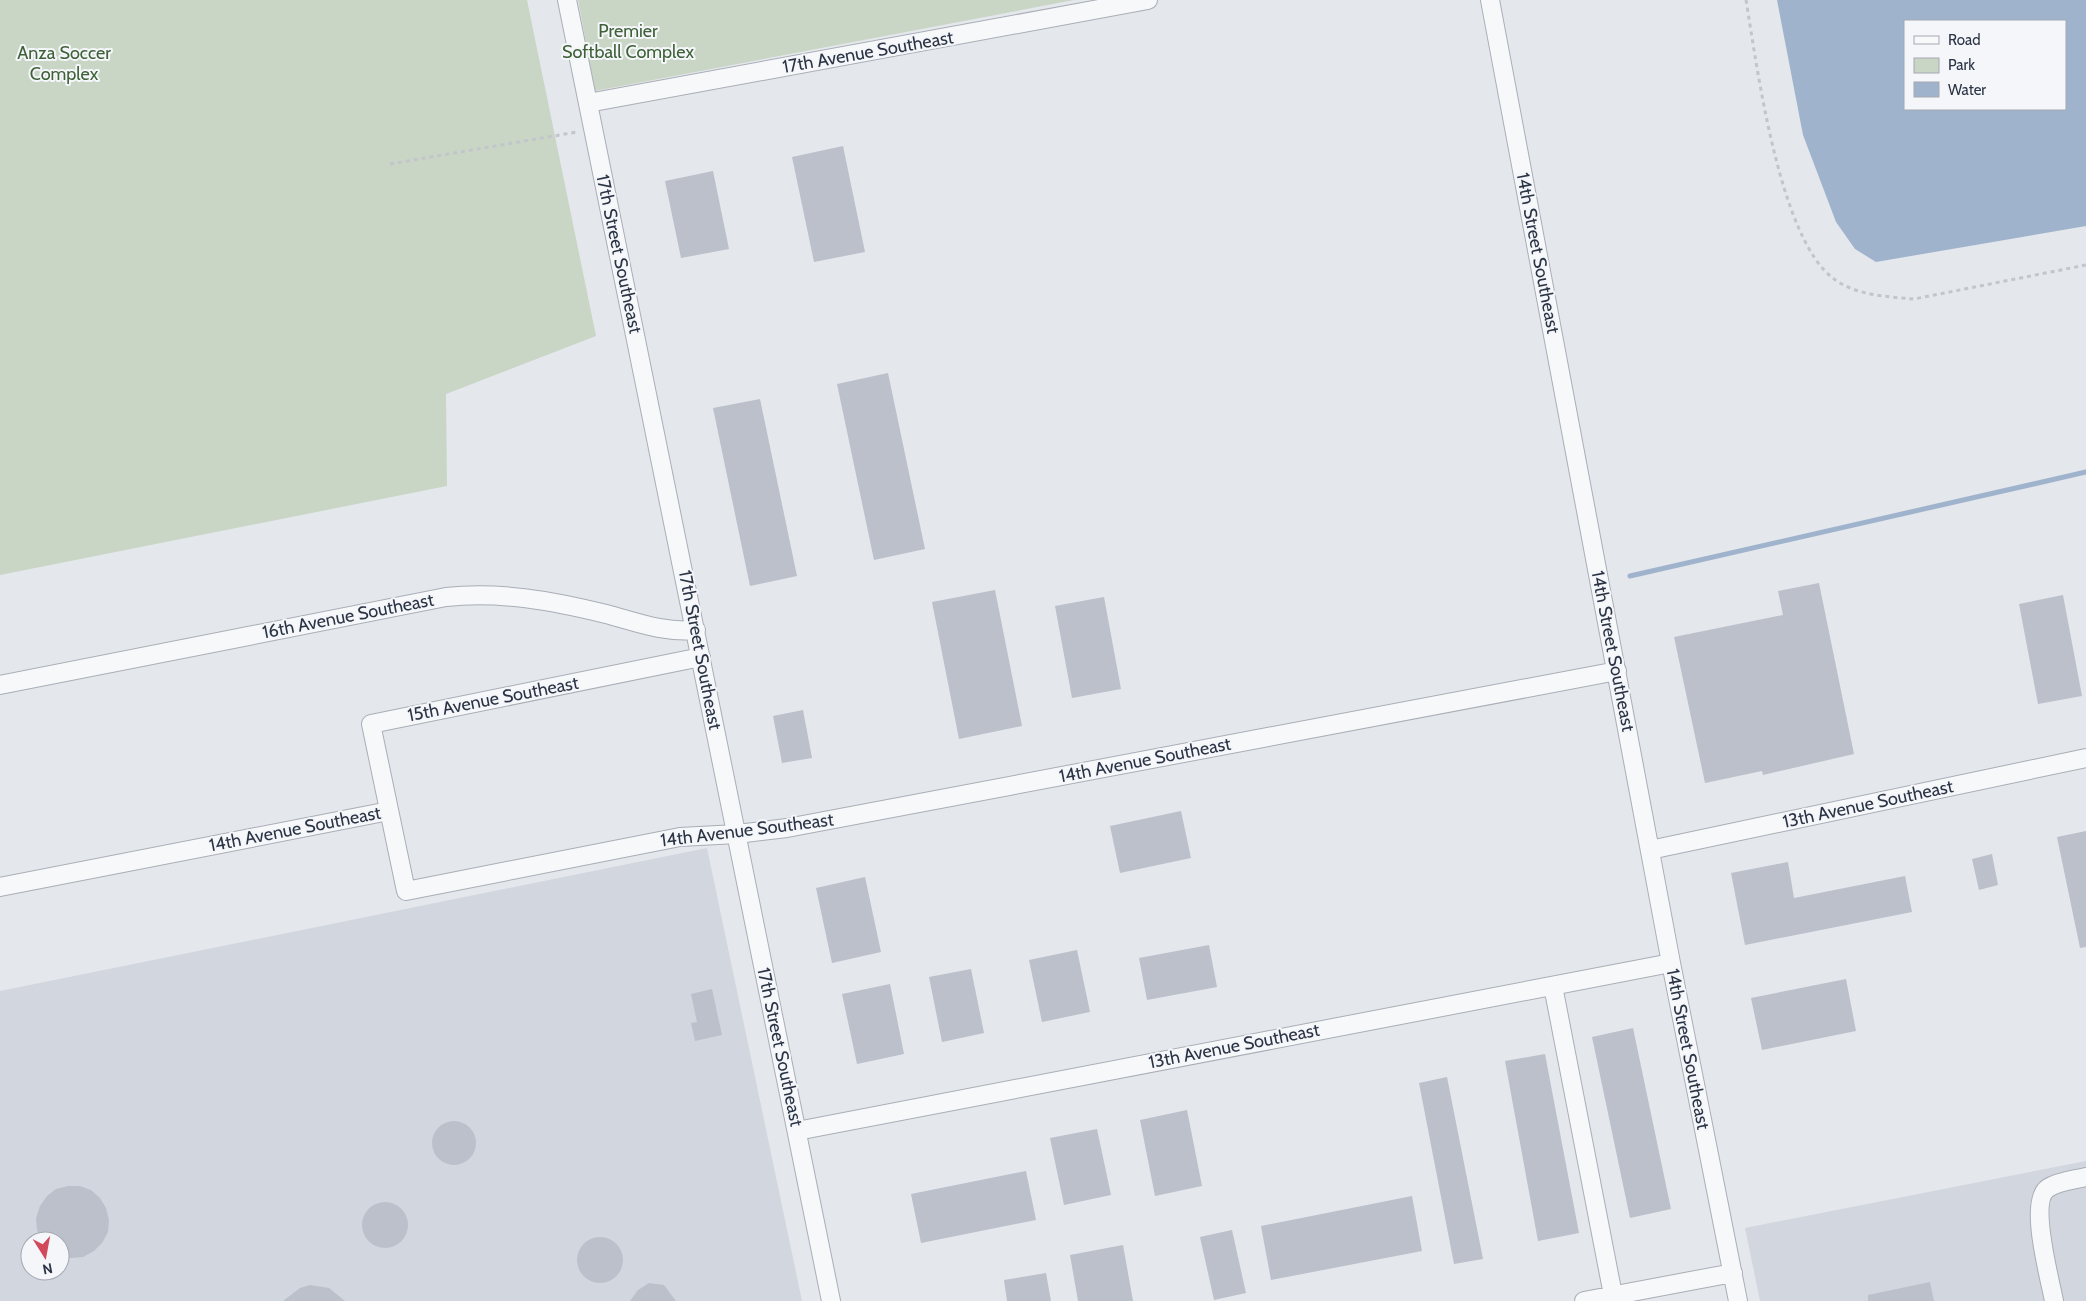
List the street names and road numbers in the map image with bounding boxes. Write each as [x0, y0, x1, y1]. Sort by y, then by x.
street label: 17th Avenue Southeast [781, 26, 955, 78]
street label: 14th Street Southeast [1512, 171, 1564, 335]
street label: 17th Street Southeast [591, 172, 647, 336]
street label: 17th Street Southeast [674, 568, 726, 732]
street label: 14th Street Southeast [1587, 569, 1639, 733]
street label: 16th Avenue Southeast [260, 589, 436, 643]
street label: 15th Avenue Southeast [406, 672, 580, 726]
street label: 14th Avenue Southeast [1057, 733, 1233, 787]
street label: 13th Avenue Southeast [1781, 775, 1955, 833]
street label: 14th Avenue Southeast [207, 802, 383, 856]
street label: 14th Avenue Southeast [659, 808, 835, 852]
street label: 17th Street Southeast [752, 965, 808, 1129]
street label: 14th Street Southeast [1662, 967, 1714, 1131]
street label: 13th Avenue Southeast [1147, 1019, 1321, 1073]

